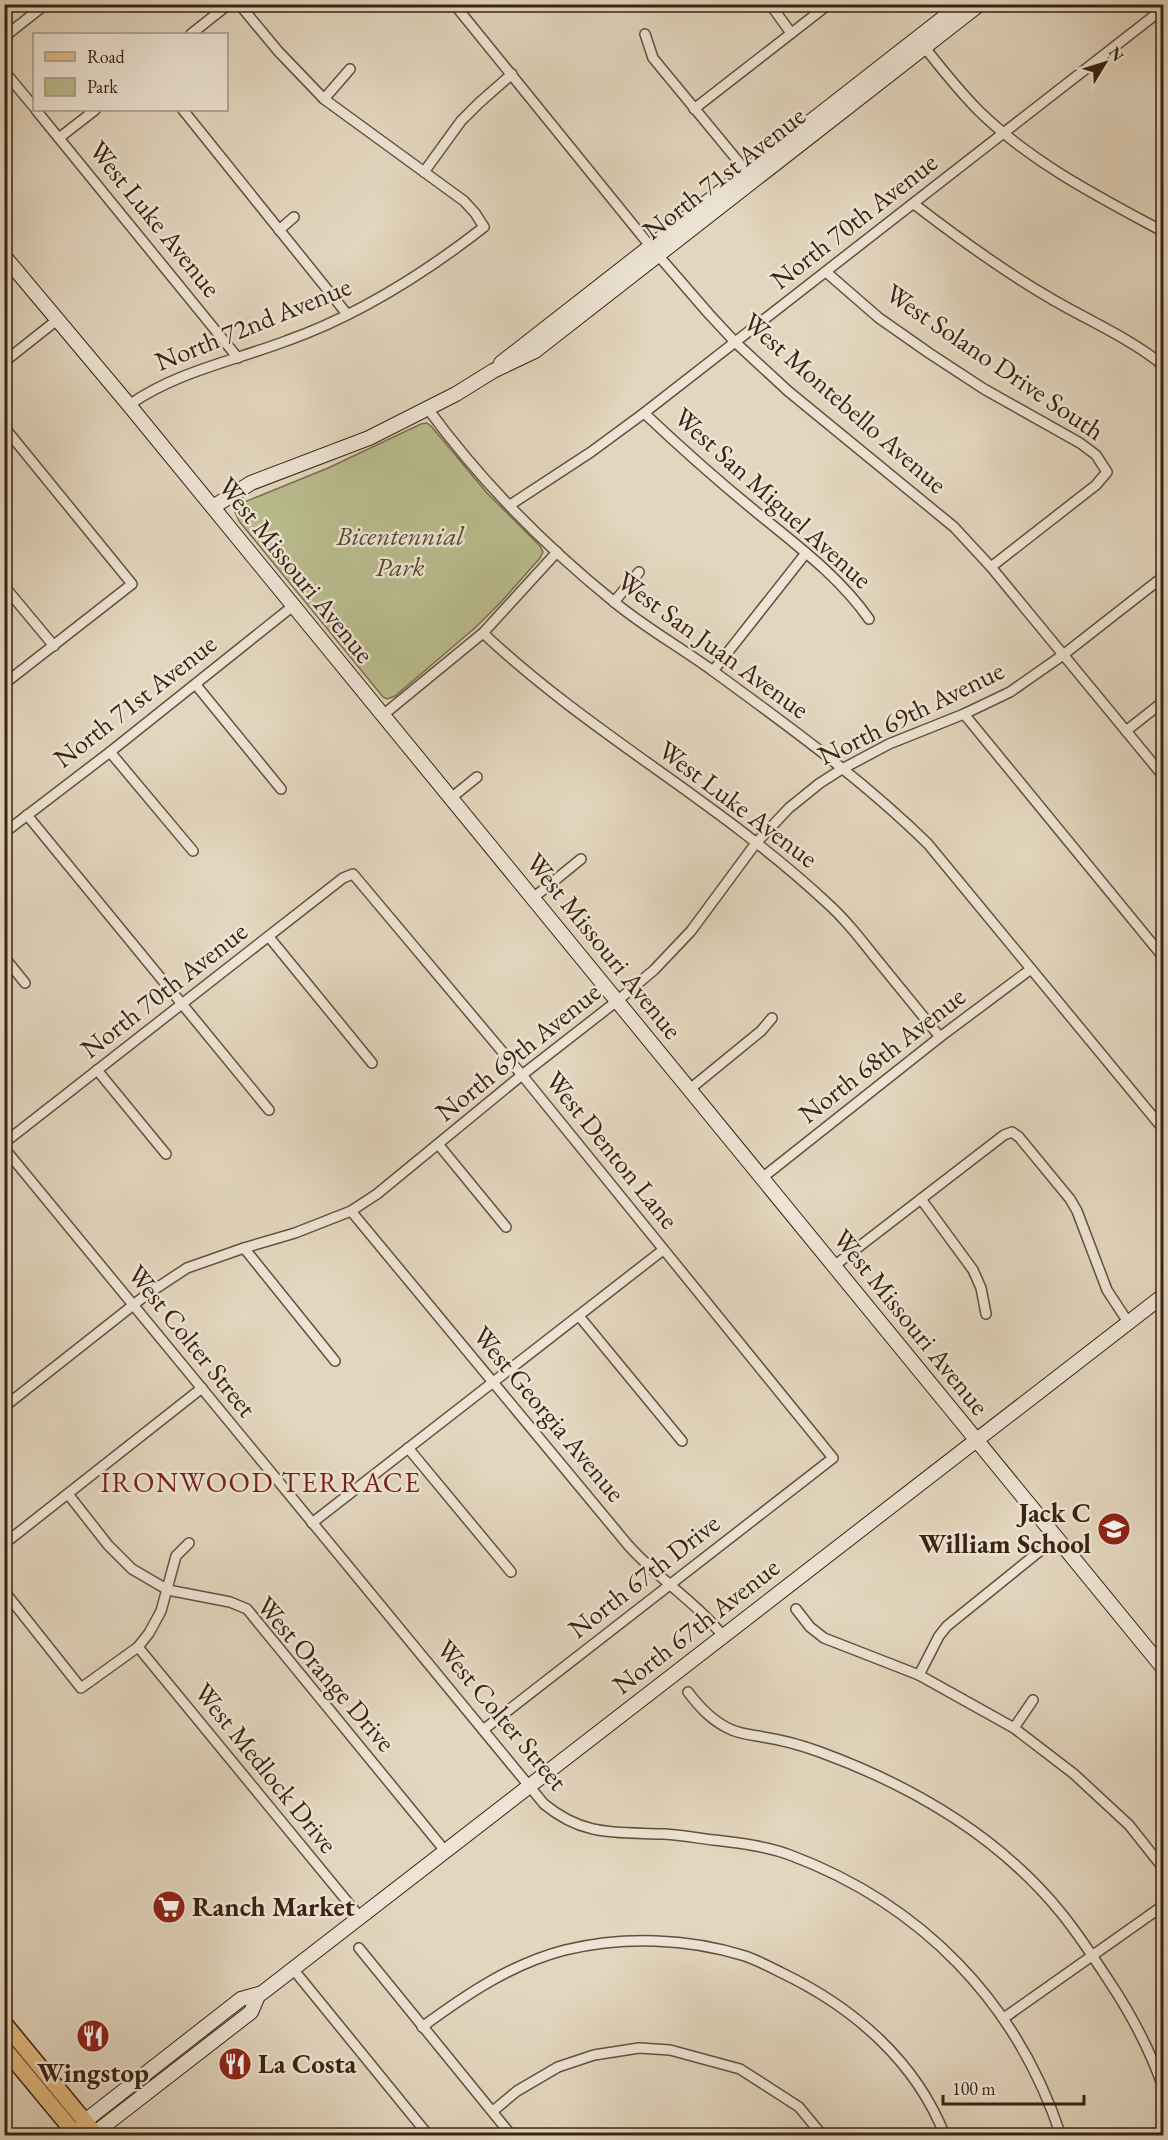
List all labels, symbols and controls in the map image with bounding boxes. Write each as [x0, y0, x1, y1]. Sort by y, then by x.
legend [33, 33, 228, 111]
north arrow [1075, 33, 1135, 93]
text: N [1104, 43, 1129, 66]
text: Road [87, 45, 126, 68]
text: Park [87, 75, 118, 98]
street label: North 71st Avenue [635, 98, 812, 247]
street label: West Luke Avenue [82, 133, 229, 304]
street label: North 70th Avenue [763, 144, 944, 297]
street label: North 72nd Avenue [150, 268, 356, 379]
street label: West Solano Drive South [879, 275, 1111, 448]
street label: West Montebello Avenue [736, 304, 955, 501]
street label: West San Miguel Avenue [667, 399, 880, 596]
street label: West Missouri Avenue [211, 469, 382, 670]
park label: Bicentennial Park [335, 518, 465, 584]
street label: West San Juan Avenue [610, 563, 816, 726]
street label: North 71st Avenue [46, 626, 223, 775]
street label: North 69th Avenue [812, 652, 1010, 773]
street label: West Luke Avenue [651, 732, 825, 875]
street label: West Missouri Avenue [519, 845, 690, 1046]
street label: North 70th Avenue [73, 913, 254, 1066]
street label: North 69th Avenue [428, 974, 607, 1129]
street label: North 68th Avenue [791, 978, 972, 1131]
street label: West Denton Lane [538, 1064, 687, 1236]
street label: West Missouri Avenue [826, 1221, 997, 1422]
street label: West Colter Street [120, 1257, 265, 1425]
street label: West Georgia Avenue [465, 1318, 633, 1509]
district label: IRONWOOD TERRACE [101, 1464, 421, 1500]
place label: Jack C William School [919, 1495, 1091, 1561]
street label: North 67th Drive [561, 1506, 727, 1646]
school or university icon: Jack C William School [1096, 1511, 1132, 1547]
street label: North 67th Avenue [605, 1549, 786, 1702]
street label: West Orange Drive [249, 1589, 404, 1759]
street label: West Colter Street [429, 1632, 576, 1798]
street label: West Medlock Drive [187, 1675, 346, 1860]
supermarket icon: Ranch Market [151, 1889, 187, 1925]
place label: Ranch Market [192, 1889, 355, 1924]
restaurant icon: Wingstop [75, 2018, 111, 2054]
restaurant icon: La Costa [217, 2046, 253, 2082]
place label: La Costa [258, 2046, 357, 2081]
place label: Wingstop [37, 2055, 149, 2090]
scale bar [943, 2068, 1084, 2106]
text: 100 m [952, 2077, 996, 2100]

